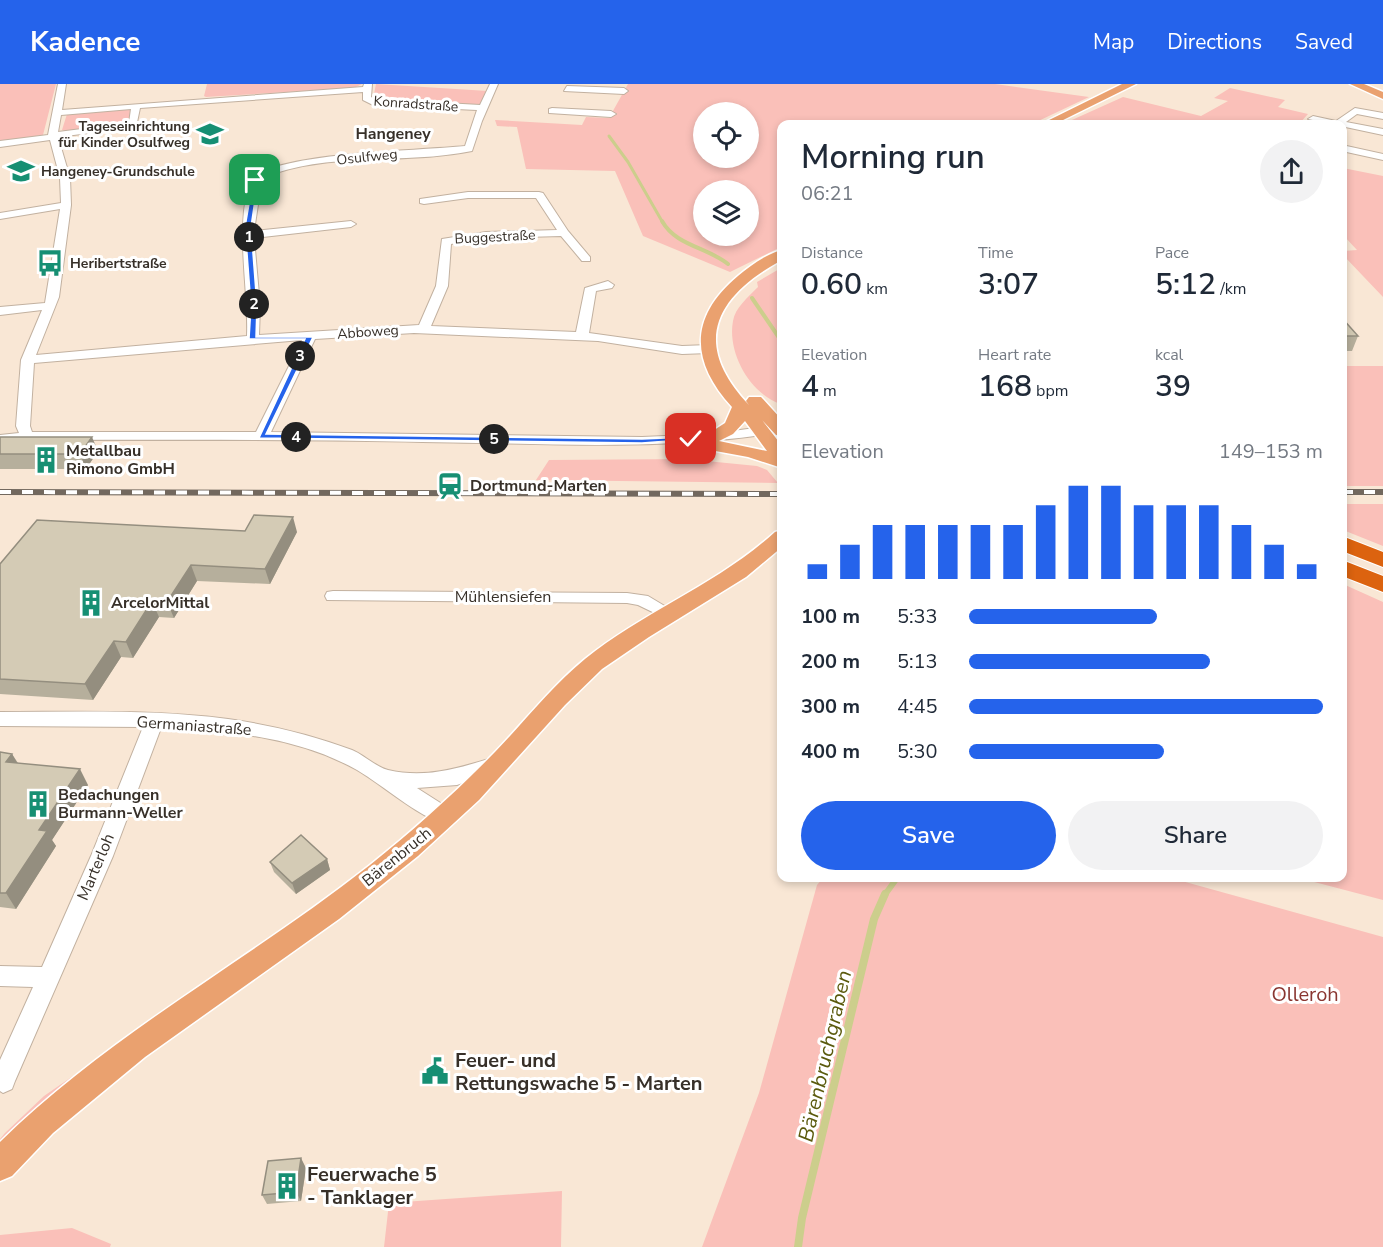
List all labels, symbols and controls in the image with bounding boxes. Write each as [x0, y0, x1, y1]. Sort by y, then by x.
text: Kadence [30, 23, 140, 61]
text: Map [1093, 28, 1134, 56]
text: Directions [1167, 28, 1262, 56]
text: Saved [1295, 28, 1353, 56]
street label: Konradstraße [373, 92, 459, 116]
map controls [693, 102, 759, 246]
button: locate [693, 102, 759, 168]
place label: Tageseinrichtung für Kinder Osulfweg [58, 117, 190, 152]
school or university icon: Tageseinrichtung für Kinder Osulfweg [195, 119, 225, 149]
district label: Hangeney [355, 123, 431, 145]
text: Morning run [801, 135, 985, 180]
button: share [1260, 140, 1323, 203]
street label: Osulfweg [336, 144, 398, 170]
pin [229, 154, 280, 205]
school or university icon: Hangeney-Grundschule [6, 156, 36, 186]
place label: Hangeney-Grundschule [41, 162, 195, 181]
icon: arrive [238, 163, 271, 196]
button: layers [693, 180, 759, 246]
text: 06:21 [801, 180, 854, 207]
pin: 1 [234, 222, 264, 252]
street label: Buggestraße [454, 225, 536, 249]
text: 1 [244, 226, 254, 248]
text: Distance [801, 242, 863, 264]
text: Time [978, 242, 1014, 264]
text: Pace [1155, 242, 1189, 264]
bus stop icon: Heribertstraße [35, 248, 65, 278]
place label: Heribertstraße [70, 254, 167, 273]
text: 0.60 [801, 264, 862, 305]
text: 3:07 [978, 264, 1039, 305]
text: 5:12 [1155, 264, 1216, 305]
text: km [862, 278, 888, 300]
text: /km [1216, 278, 1246, 300]
pin: 2 [239, 289, 269, 319]
text: 2 [249, 293, 259, 315]
street label: Abboweg [337, 320, 399, 344]
pin: 3 [285, 341, 315, 371]
text: Elevation [801, 344, 867, 366]
text: Heart rate [978, 344, 1051, 366]
text: kcal [1155, 344, 1183, 366]
text: 3 [295, 345, 305, 367]
text: 4 [801, 366, 819, 407]
text: 168 [978, 366, 1032, 407]
text: 39 [1155, 366, 1191, 407]
text: m [819, 380, 837, 402]
text: bpm [1032, 380, 1068, 402]
pin [665, 413, 716, 464]
pin: 4 [281, 422, 311, 452]
icon: check [674, 422, 707, 455]
pin: 5 [479, 424, 509, 454]
text: 4 [291, 426, 301, 448]
text: 5 [489, 428, 499, 450]
text: Elevation [801, 438, 884, 465]
text: 149–153 m [1219, 438, 1323, 465]
place label: Metallbau Rimono GmbH [66, 440, 175, 480]
building icon: Metallbau Rimono GmbH [31, 445, 61, 475]
station icon: Dortmund-Marten [435, 471, 465, 501]
place label: Dortmund-Marten [470, 475, 607, 497]
street label: Mühlensiefen [455, 586, 551, 608]
building icon: ArcelorMittal [76, 588, 106, 618]
place label: ArcelorMittal [111, 592, 209, 614]
text: 100 m [801, 603, 860, 630]
text: 5:33 [897, 603, 938, 630]
text: 200 m [801, 648, 860, 675]
text: 5:13 [897, 648, 938, 675]
text: 300 m [801, 693, 860, 720]
text: 4:45 [897, 693, 938, 720]
street label: Germaniastraße [136, 711, 252, 741]
text: 400 m [801, 738, 860, 765]
text: 5:30 [897, 738, 938, 765]
place label: Bedachungen Burmann-Weller [58, 784, 183, 824]
building icon: Bedachungen Burmann-Weller [23, 789, 53, 819]
button: Save [801, 801, 1056, 870]
button: Share [1068, 801, 1323, 870]
street label: Bärenbruch [358, 822, 436, 892]
street label: Marterloh [72, 830, 120, 904]
water label: Bärenbruchgraben [792, 967, 858, 1145]
park label: Olleroh [1271, 981, 1339, 1008]
place label: Feuer- und Rettungswache 5 - Marten [455, 1047, 702, 1097]
public building icon: Feuer- und Rettungswache 5 - Marten [420, 1056, 450, 1086]
place label: Feuerwache 5 - Tanklager [307, 1161, 437, 1211]
building icon: Feuerwache 5 - Tanklager [272, 1171, 302, 1201]

